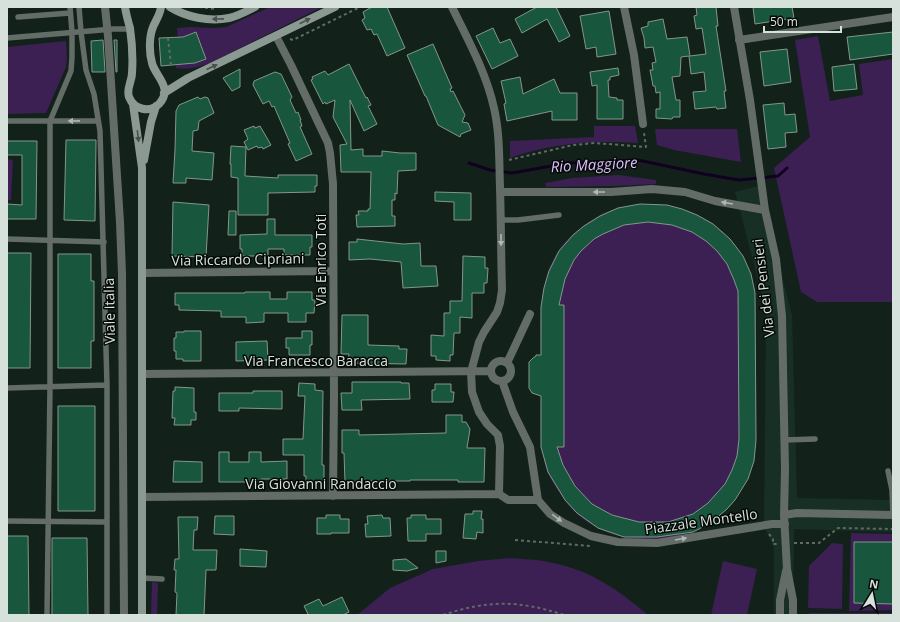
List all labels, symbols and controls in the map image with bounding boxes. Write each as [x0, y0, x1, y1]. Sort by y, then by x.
scale bar [764, 8, 841, 34]
text: 50 m [770, 13, 798, 30]
one-way arrow [212, 15, 224, 22]
one-way arrow [299, 18, 311, 25]
one-way arrow [206, 64, 217, 70]
one-way arrow [67, 118, 80, 124]
one-way arrow [135, 130, 141, 142]
water label: Rio Maggiore [550, 152, 638, 176]
one-way arrow [592, 189, 605, 195]
one-way arrow [721, 200, 733, 206]
street label: Via Enrico Toti [311, 214, 330, 306]
one-way arrow [498, 234, 504, 247]
street label: Via dei Pensieri [748, 238, 778, 338]
street label: Via Riccardo Cipriani [171, 248, 305, 270]
street label: Viale Italia [99, 278, 119, 344]
street label: Via Francesco Baracca [244, 351, 388, 370]
street label: Via Giovanni Randaccio [245, 474, 397, 493]
street label: Piazzale Montello [643, 504, 759, 538]
one-way arrow [552, 514, 562, 522]
one-way arrow [675, 536, 688, 542]
north arrow [852, 574, 892, 614]
text: N [868, 575, 880, 592]

